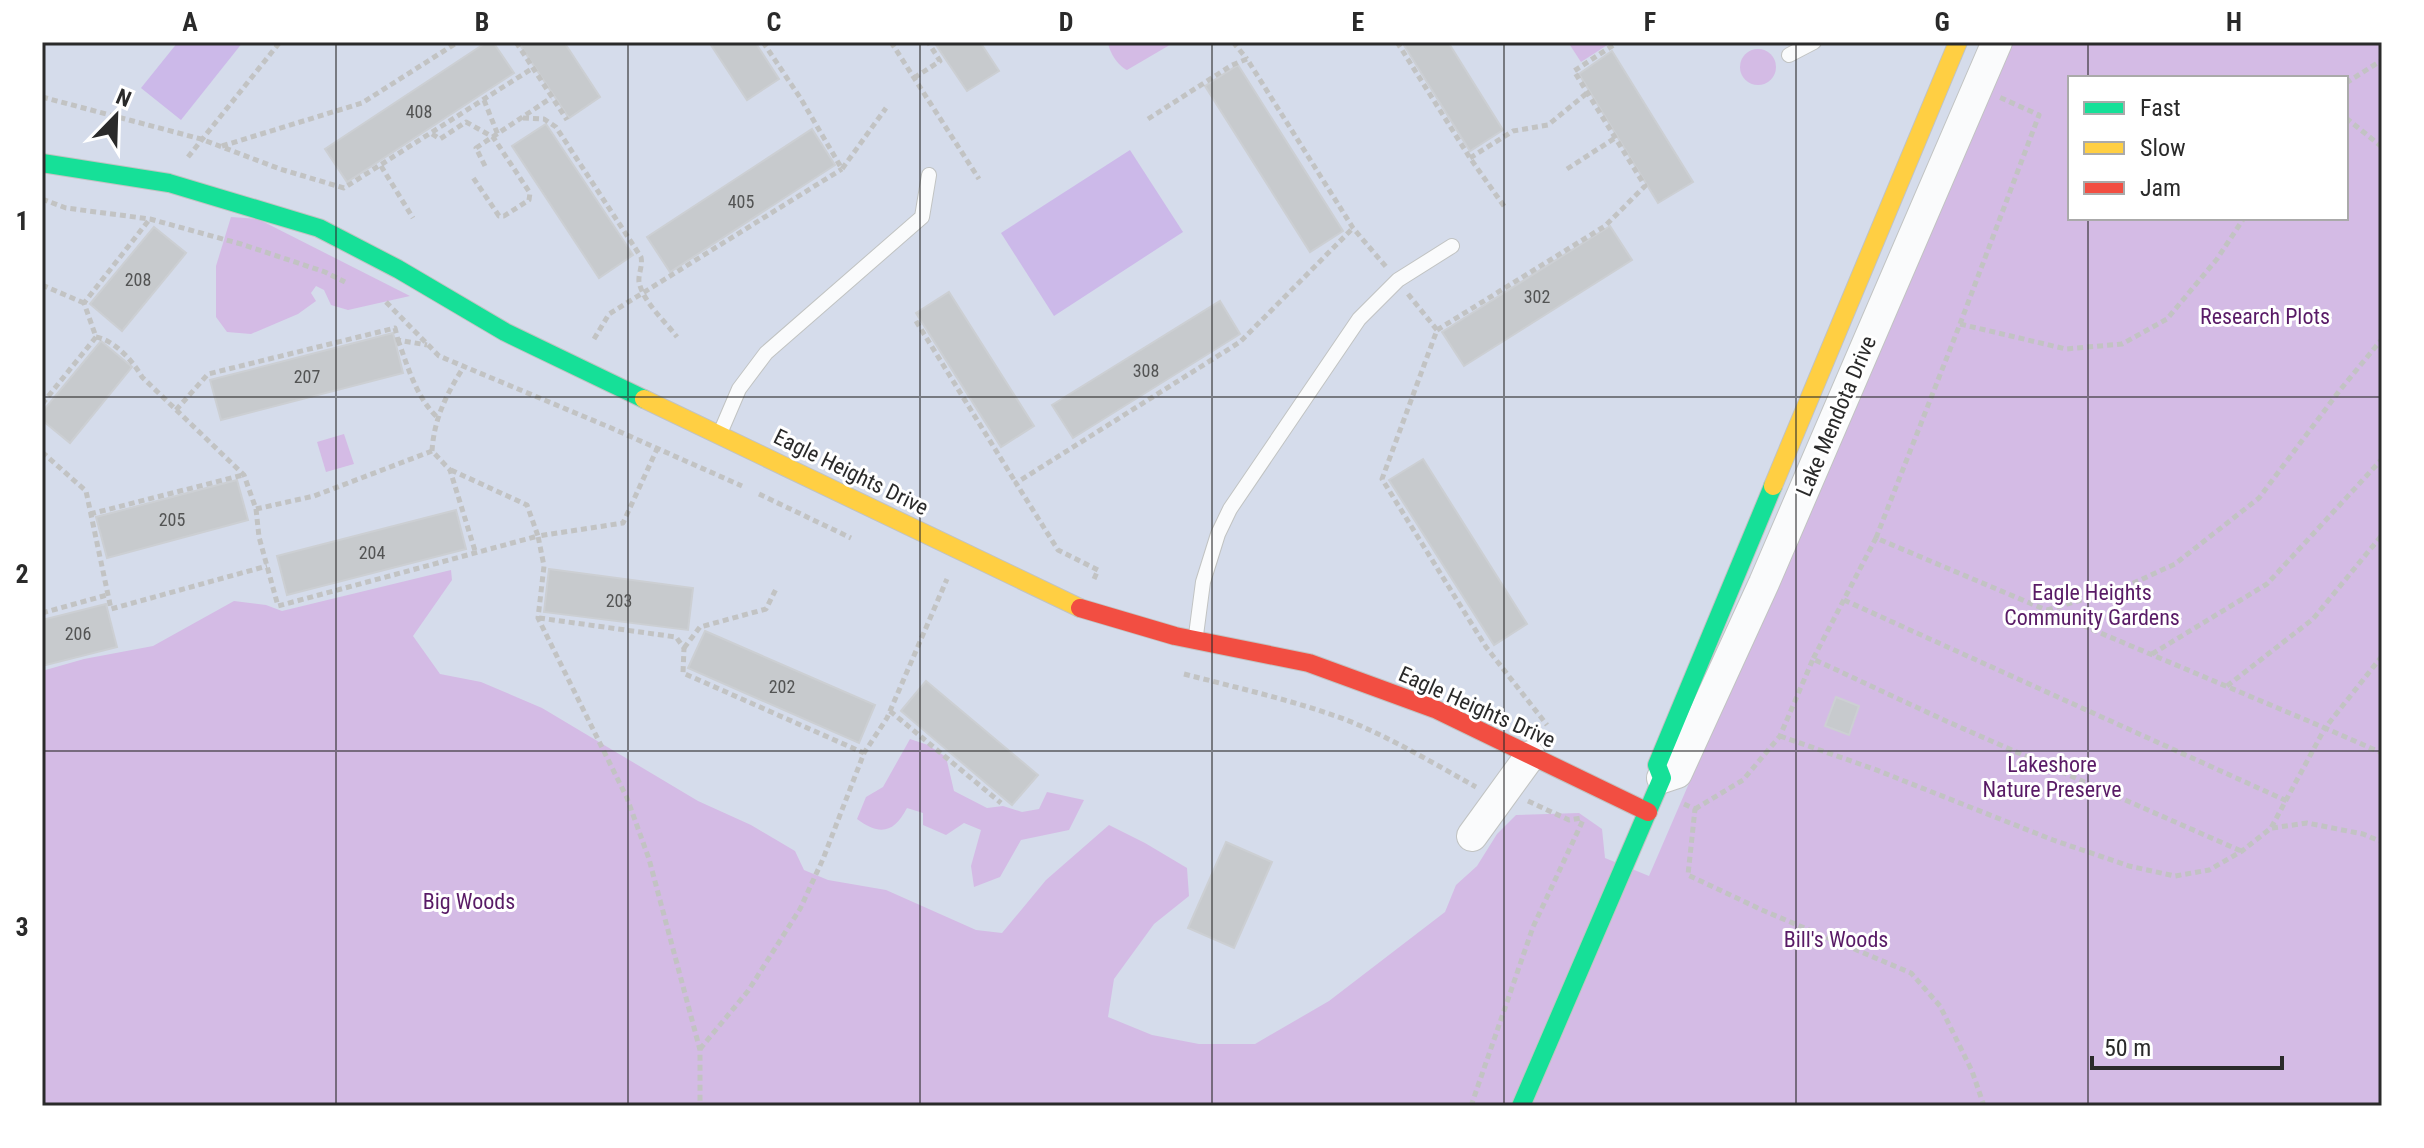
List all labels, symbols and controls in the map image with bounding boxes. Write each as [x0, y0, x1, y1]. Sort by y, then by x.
text: A [182, 7, 198, 37]
text: B [475, 7, 489, 37]
text: C [767, 7, 782, 37]
text: D [1059, 7, 1073, 37]
text: E [1352, 7, 1365, 37]
text: F [1644, 7, 1656, 37]
text: G [1934, 7, 1950, 37]
text: H [2226, 7, 2242, 37]
north arrow [76, 76, 156, 156]
legend [2068, 76, 2348, 220]
text: N [113, 84, 135, 112]
text: Fast [2140, 94, 2181, 122]
house number: 408 [406, 101, 432, 122]
text: Slow [2140, 134, 2186, 162]
text: Jam [2140, 174, 2181, 202]
house number: 405 [728, 191, 754, 212]
text: 1 [15, 206, 29, 236]
house number: 208 [125, 269, 151, 290]
house number: 302 [1524, 286, 1550, 307]
park label: Research Plots [2200, 304, 2330, 329]
street label: Lake Mendota Drive [1791, 332, 1881, 500]
house number: 308 [1133, 360, 1159, 381]
house number: 207 [294, 366, 320, 387]
street label: Eagle Heights Drive [770, 424, 932, 520]
house number: 205 [159, 509, 185, 530]
house number: 204 [359, 542, 385, 563]
text: 2 [15, 559, 29, 589]
park label: Eagle Heights Community Gardens [2004, 580, 2180, 630]
house number: 203 [606, 590, 632, 611]
house number: 206 [65, 623, 91, 644]
street label: Eagle Heights Drive [1395, 661, 1559, 753]
house number: 202 [769, 676, 795, 697]
park label: Lakeshore Nature Preserve [1982, 752, 2122, 802]
park label: Big Woods [423, 889, 515, 914]
text: 3 [15, 912, 29, 942]
park label: Bill's Woods [1784, 927, 1888, 952]
scale bar [2092, 1020, 2282, 1070]
text: 50 m [2104, 1034, 2151, 1062]

